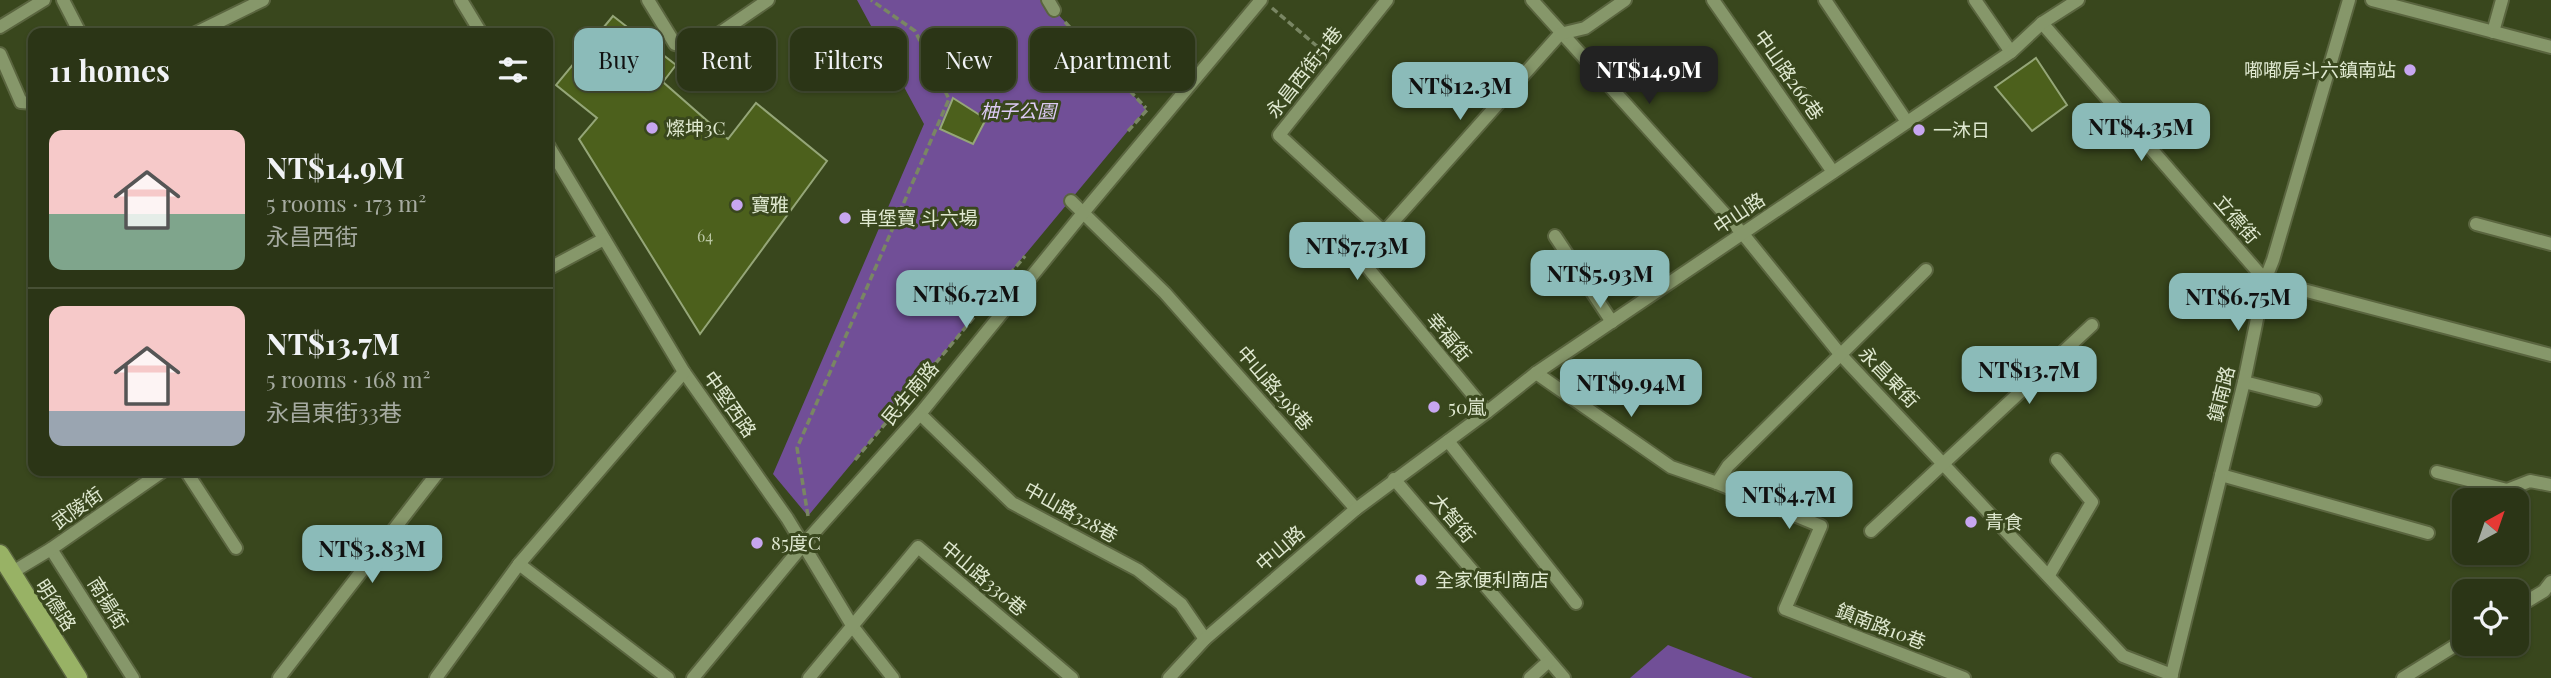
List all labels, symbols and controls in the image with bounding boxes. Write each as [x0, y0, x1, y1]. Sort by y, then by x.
street label: 永昌西街51巷 [1259, 20, 1347, 123]
street label: 中山路266巷 [1749, 24, 1831, 125]
chip: Buy [574, 28, 663, 91]
chip: Rent [677, 28, 776, 91]
chip: Filters [790, 28, 907, 91]
chip: New [921, 28, 1016, 91]
chip: Apartment [1030, 28, 1195, 91]
pin: NT$14.9M [1577, 46, 1721, 106]
text: 11 homes [49, 50, 170, 90]
icon: filters [494, 51, 532, 89]
text: NT$14.9M [1596, 53, 1702, 84]
place label: 嘟嘟房斗六鎮南站 [2244, 56, 2396, 82]
pin: NT$12.3M [1388, 62, 1532, 122]
marker: 嘟嘟房斗六鎮南站 [2402, 62, 2418, 78]
text: NT$12.3M [1408, 69, 1512, 100]
park label: 柚子公園 [980, 97, 1059, 123]
pin: NT$4.35M [2069, 104, 2213, 163]
text: NT$4.35M [2088, 110, 2194, 141]
place label: 燦坤3C [666, 114, 726, 140]
place label: 一沐日 [1933, 116, 1990, 142]
marker: 燦坤3C [644, 120, 660, 136]
marker: 一沐日 [1911, 122, 1927, 138]
text: NT$14.9M [266, 147, 405, 187]
icon: home [105, 158, 189, 242]
street label: 中山路 [1708, 185, 1769, 239]
text: 5 rooms · 173 m² [266, 187, 426, 218]
street label: 立德街 [2209, 188, 2266, 248]
place label: 寶雅 [751, 191, 789, 217]
marker: 寶雅 [729, 197, 745, 213]
place label: 車堡寶 斗六場 [859, 204, 978, 230]
marker: 車堡寶 斗六場 [837, 210, 853, 226]
text: 永昌西街 [266, 220, 358, 251]
pin: NT$7.73M [1285, 222, 1429, 282]
house number: 64 [697, 225, 713, 246]
text: NT$7.73M [1305, 229, 1409, 260]
pin: NT$5.93M [1528, 250, 1672, 310]
text: NT$5.93M [1546, 257, 1654, 288]
pin: NT$6.72M [894, 270, 1038, 330]
pin: NT$6.75M [2166, 274, 2310, 333]
text: NT$6.72M [912, 277, 1020, 308]
text: NT$6.75M [2185, 280, 2291, 311]
street label: 幸福街 [1421, 306, 1478, 367]
text: NT$13.7M [266, 323, 400, 363]
icon: home [105, 334, 189, 418]
street label: 中山路298巷 [1232, 339, 1320, 435]
street label: 永昌東街 [1854, 340, 1925, 413]
pin: NT$13.7M [1957, 346, 2101, 406]
text: NT$13.7M [1978, 353, 2080, 384]
street label: 民生南路 [875, 355, 944, 430]
pin: NT$9.94M [1559, 360, 1703, 419]
text: 5 rooms · 168 m² [266, 363, 430, 394]
street label: 鎮南路 [2201, 363, 2240, 425]
street label: 中堅西路 [698, 365, 763, 442]
text: NT$9.94M [1576, 366, 1686, 397]
place label: 50嵐 [1448, 393, 1486, 419]
text: 永昌東街33巷 [266, 396, 402, 427]
marker: 50嵐 [1426, 399, 1442, 415]
pin: NT$4.7M [1724, 472, 1854, 531]
street label: 中山路328巷 [1020, 475, 1123, 548]
text: NT$4.7M [1742, 478, 1836, 509]
street label: 武陵街 [46, 480, 107, 534]
street label: 大智街 [1425, 487, 1482, 548]
north arrow [2452, 488, 2529, 565]
map controls [2452, 488, 2529, 656]
place label: 青食 [1985, 508, 2023, 534]
marker: 青食 [1963, 514, 1979, 530]
street label: 中山路 [1249, 519, 1309, 576]
pin: NT$3.83M [300, 526, 444, 585]
place label: 85度C [771, 529, 821, 555]
text: NT$3.83M [318, 532, 426, 563]
street label: 中山路330巷 [936, 534, 1033, 621]
marker: 85度C [749, 535, 765, 551]
place label: 全家便利商店 [1435, 566, 1549, 592]
street label: 南揚街 [83, 571, 135, 634]
marker: 全家便利商店 [1413, 572, 1429, 588]
street label: 明德路 [30, 573, 83, 635]
button: locate [2452, 579, 2529, 656]
street label: 鎮南路10巷 [1833, 596, 1930, 654]

